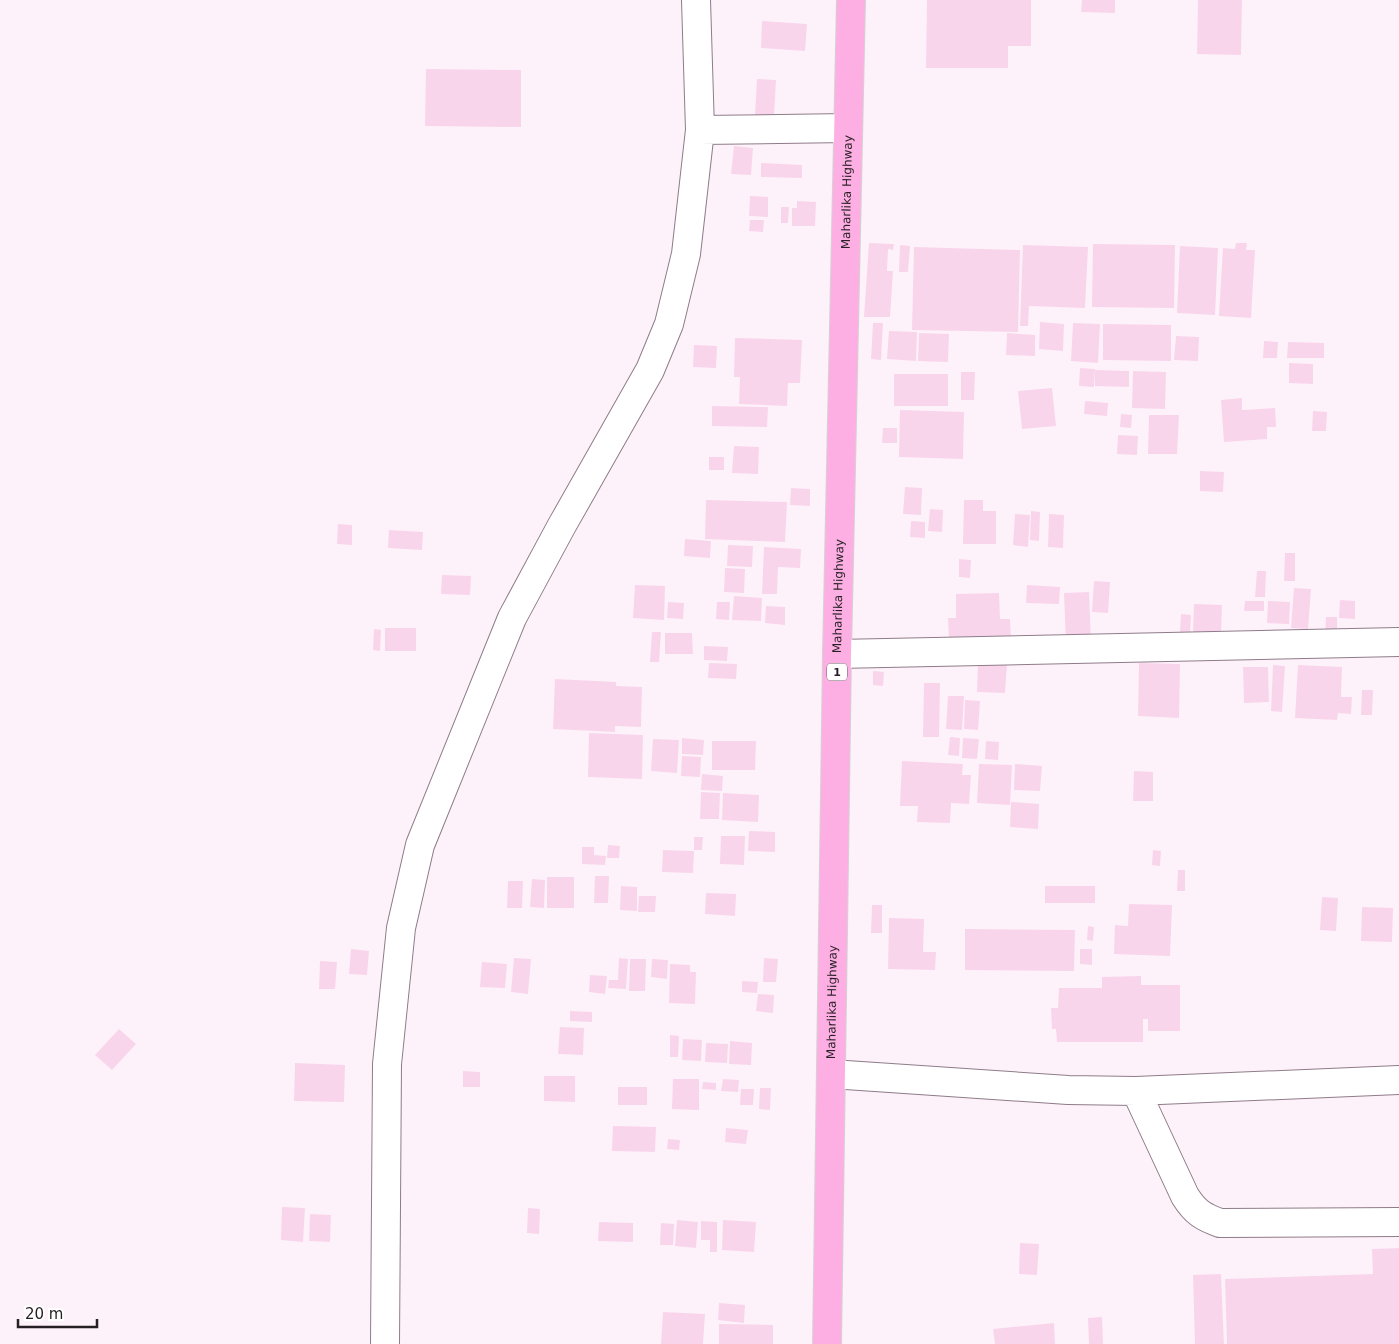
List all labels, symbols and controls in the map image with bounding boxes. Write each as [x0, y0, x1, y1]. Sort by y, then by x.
street label: Maharlika Highway [839, 135, 855, 249]
street label: Maharlika Highway [830, 539, 846, 653]
road number: 1 [827, 664, 847, 680]
street label: Maharlika Highway [824, 945, 840, 1059]
scale bar [18, 1296, 96, 1328]
text: 20 m [25, 1305, 63, 1323]

